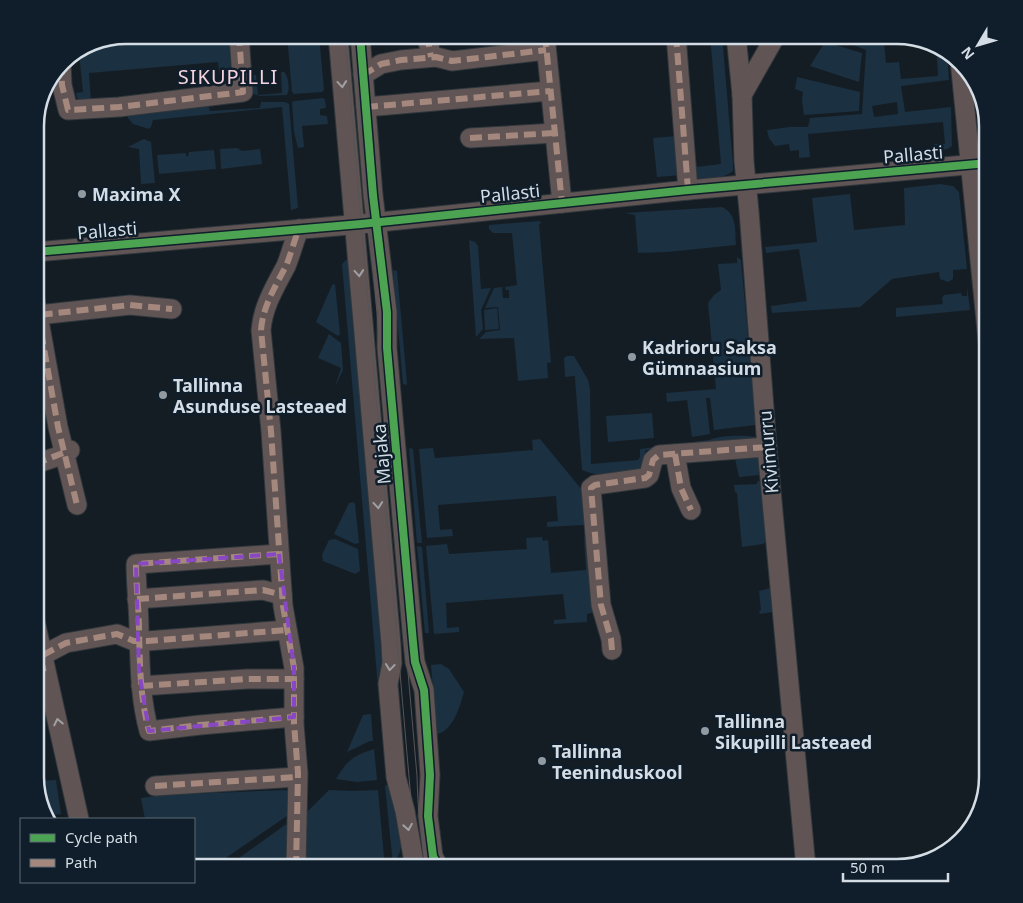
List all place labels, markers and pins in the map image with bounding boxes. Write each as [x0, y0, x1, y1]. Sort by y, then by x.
place label: Maxima X [92, 182, 181, 206]
marker: Maxima X [76, 188, 88, 200]
place label: Kadrioru Saksa Gümnaasium [642, 335, 777, 380]
marker: Kadrioru Saksa Gümnaasium [626, 351, 638, 363]
place label: Tallinna Asunduse Lasteaed [173, 373, 347, 418]
marker: Tallinna Asunduse Lasteaed [157, 389, 169, 401]
place label: Tallinna Sikupilli Lasteaed [715, 709, 872, 754]
marker: Tallinna Sikupilli Lasteaed [699, 725, 711, 737]
place label: Tallinna Teeninduskool [552, 739, 683, 784]
marker: Tallinna Teeninduskool [536, 755, 548, 767]

